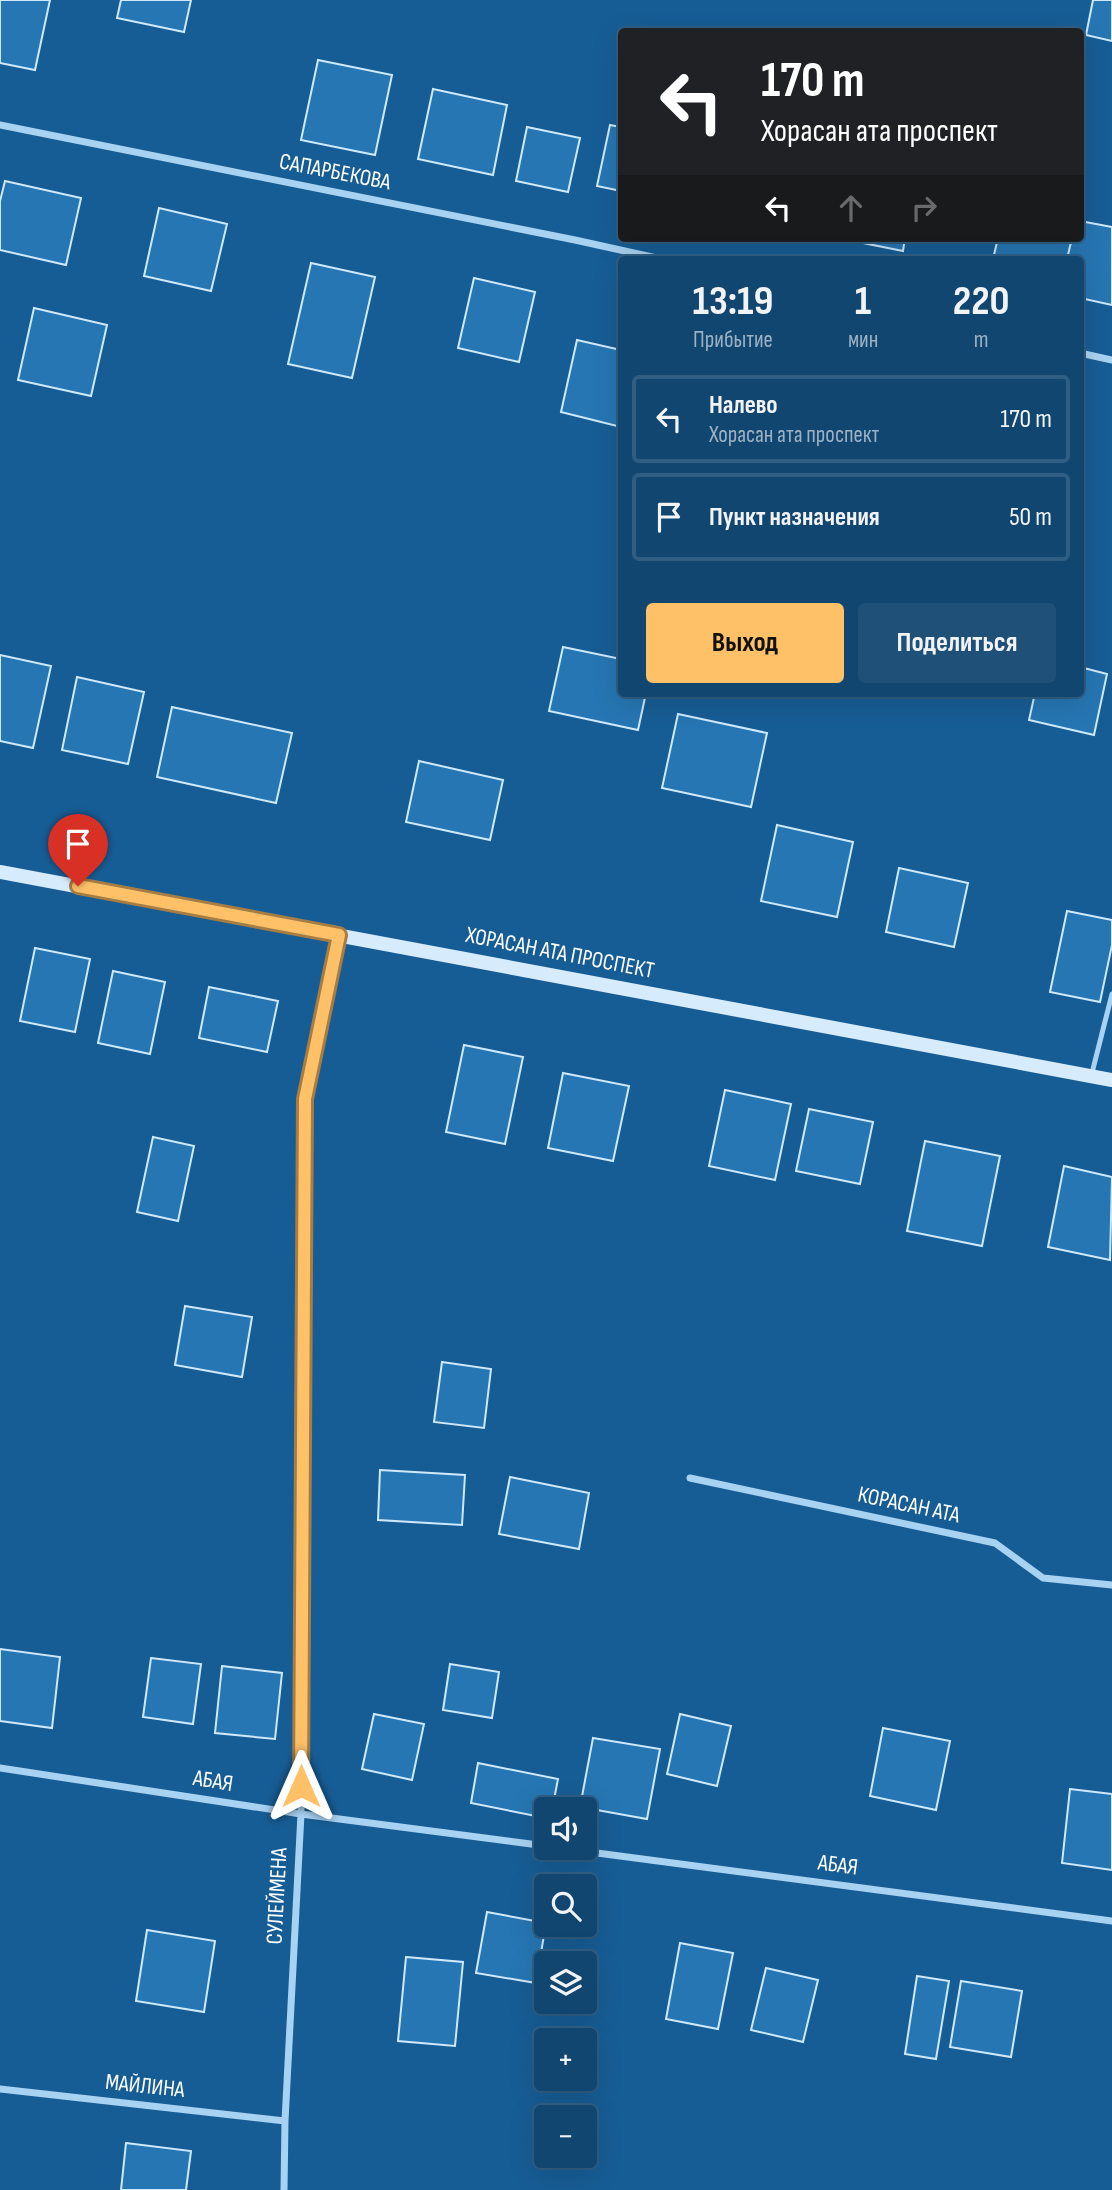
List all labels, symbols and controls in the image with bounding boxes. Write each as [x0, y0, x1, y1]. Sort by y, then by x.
text: 170 m [761, 52, 865, 111]
icon: left [646, 56, 737, 147]
text: Хорасан ата проспект [761, 112, 998, 151]
street label: САПАРБЕКОВА [277, 147, 393, 197]
icon: left [759, 189, 797, 227]
icon: ahead [832, 189, 870, 227]
icon: right [905, 189, 943, 227]
text: 13:19 [692, 276, 773, 327]
text: 1 [855, 276, 871, 327]
text: 220 [953, 276, 1010, 327]
text: Прибытие [693, 326, 773, 354]
text: мин [848, 326, 878, 354]
text: m [974, 326, 989, 354]
text: Налево [709, 390, 778, 421]
icon: left [650, 400, 688, 438]
text: 170 m [1000, 404, 1052, 435]
text: Хорасан ата проспект [709, 421, 879, 449]
icon: arrive [650, 498, 688, 536]
text: Пункт назначения [709, 502, 880, 533]
text: 50 m [1009, 502, 1052, 533]
button: Выход [646, 603, 844, 683]
button: Поделиться [858, 603, 1056, 683]
pin [48, 814, 108, 886]
icon: arrive [59, 825, 97, 863]
street label: ХОРАСАН АТА ПРОСПЕКТ [462, 921, 657, 985]
street label: КОРАСАН АТА [855, 1481, 963, 1529]
position arrow [264, 1749, 338, 1823]
street label: АБАЯ [190, 1764, 235, 1798]
map controls [534, 1797, 597, 2168]
button: sound [534, 1797, 597, 1860]
street label: СУЛЕЙМЕНА [260, 1847, 294, 1945]
street label: АБАЯ [815, 1848, 860, 1882]
button: search [534, 1874, 597, 1937]
button: layers [534, 1951, 597, 2014]
button: + [534, 2028, 597, 2091]
street label: МАЙЛИНА [104, 2068, 186, 2104]
button: − [534, 2105, 597, 2168]

